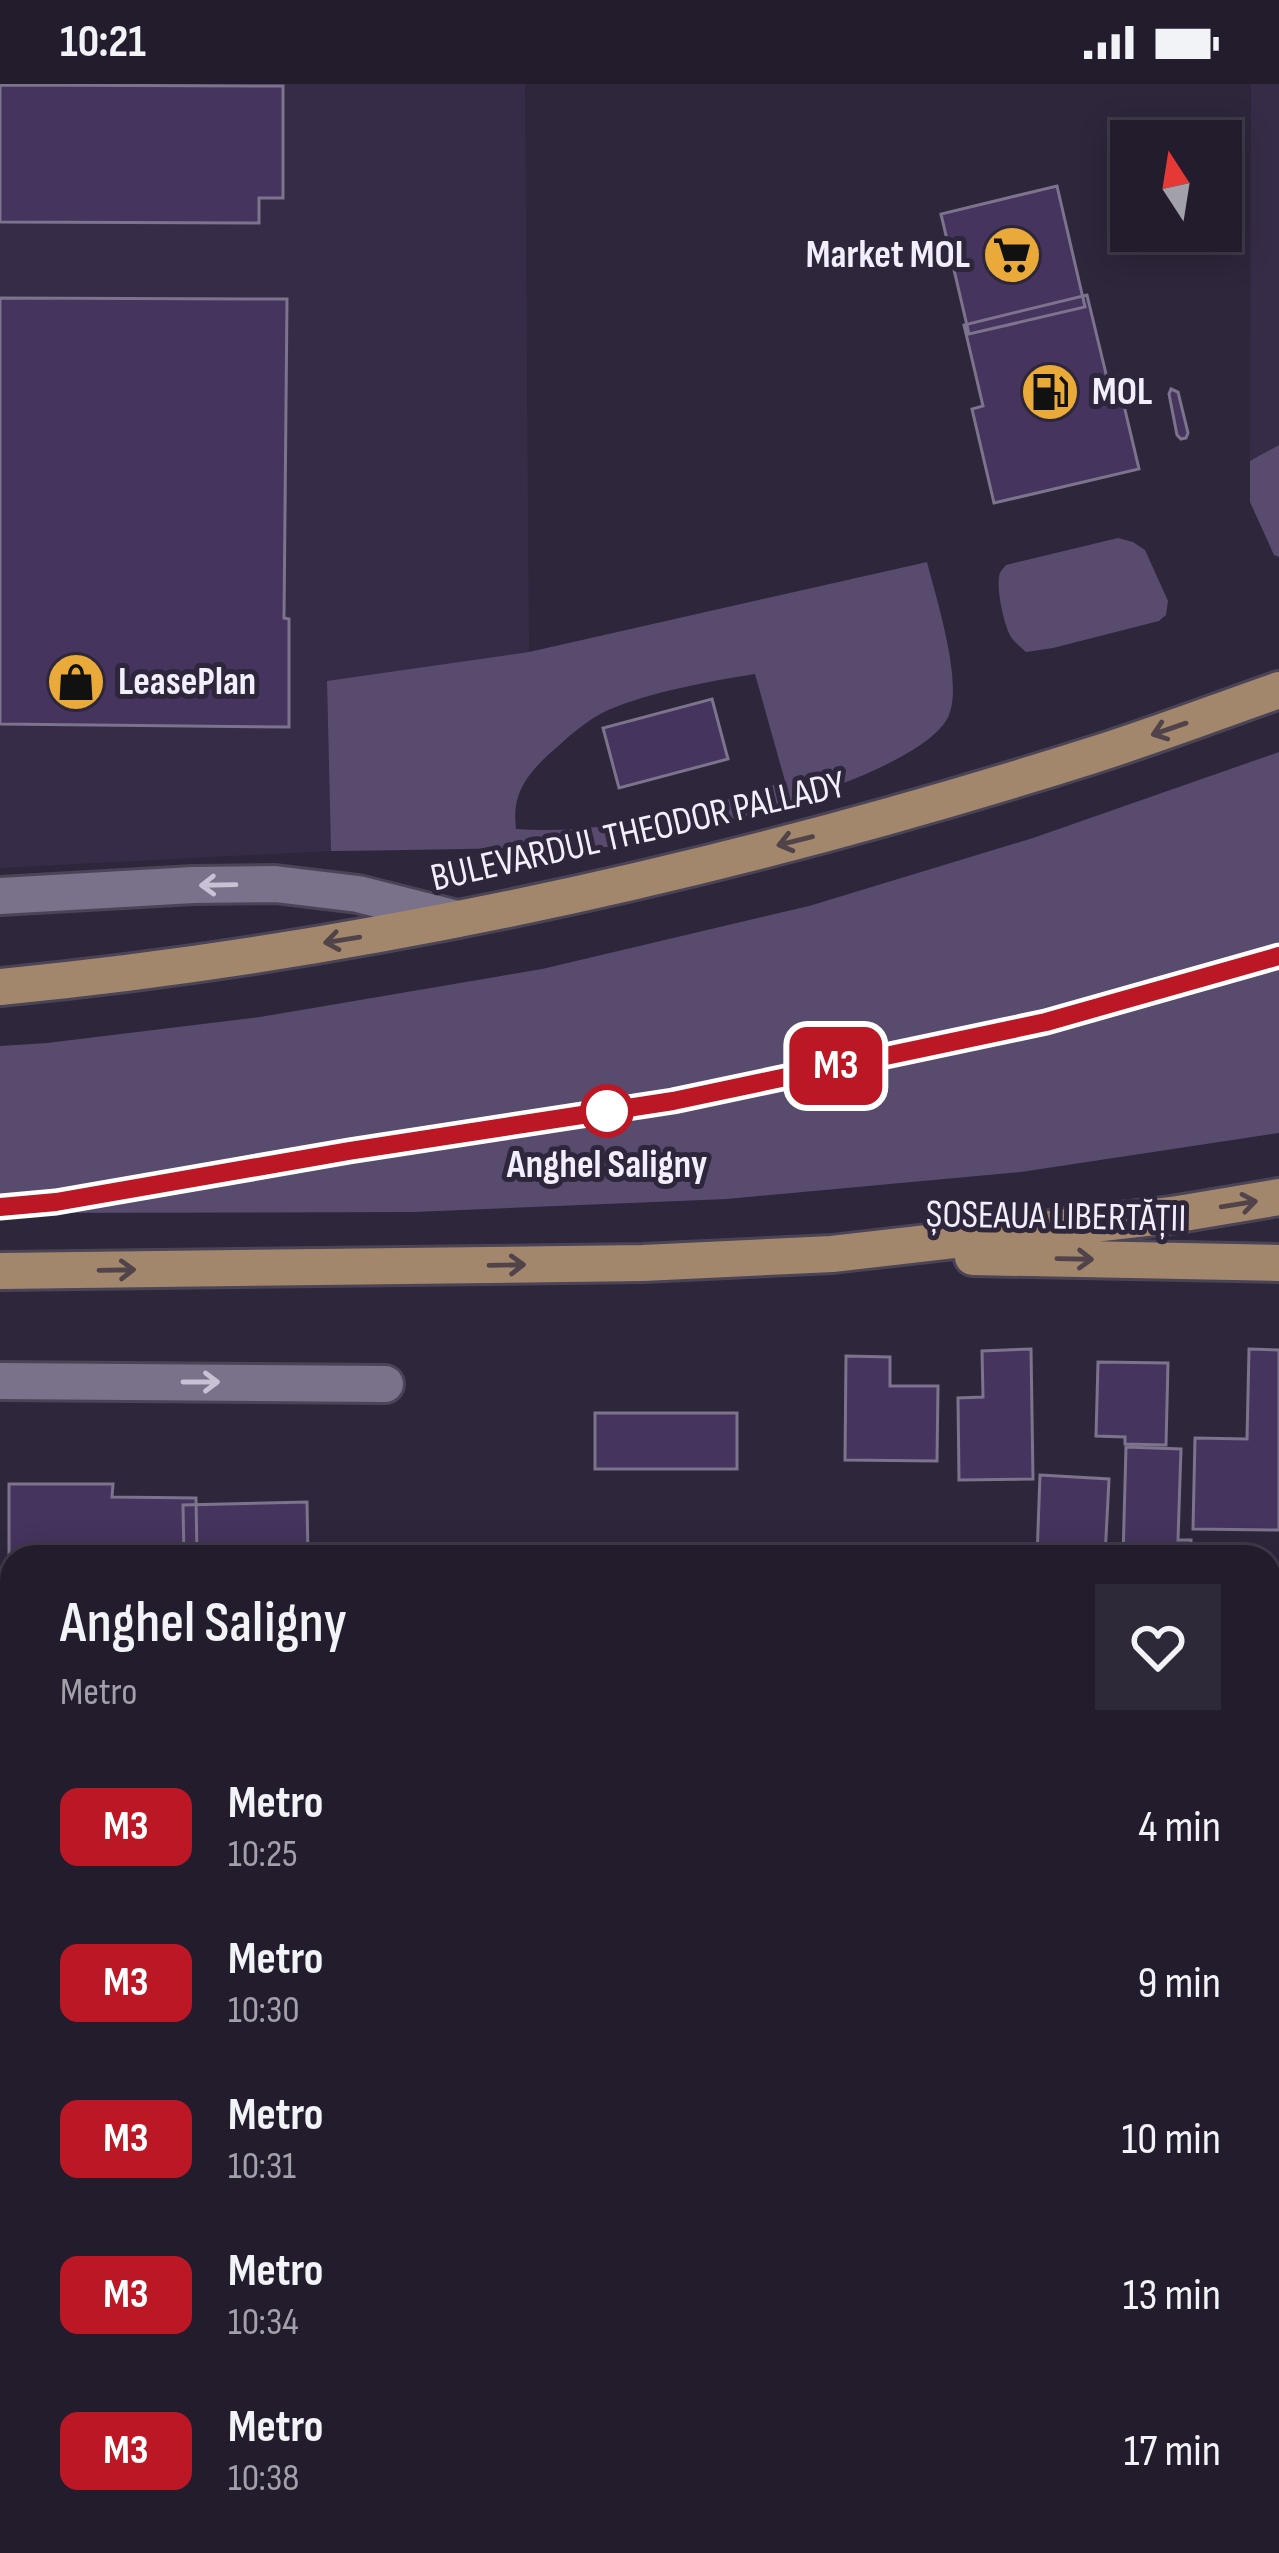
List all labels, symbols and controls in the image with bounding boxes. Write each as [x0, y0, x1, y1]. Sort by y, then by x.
text: 10:21 [60, 15, 146, 70]
north arrow [1110, 120, 1242, 252]
map controls [1110, 120, 1242, 252]
supermarket icon: Market MOL [981, 224, 1043, 286]
place label: Market MOL [806, 232, 970, 279]
fuel station icon: MOL [1019, 361, 1081, 423]
place label: MOL [1092, 369, 1152, 416]
shop icon: LeasePlan [45, 651, 107, 713]
place label: LeasePlan [118, 659, 256, 706]
one-way arrow [1151, 720, 1188, 741]
street label: BULEVARDUL THEODOR PALLADY [426, 761, 850, 903]
one-way arrow [777, 831, 815, 853]
one-way arrow [199, 873, 238, 896]
one-way arrow [323, 929, 362, 952]
line badge: M3 [782, 1027, 890, 1105]
text: M3 [813, 1040, 859, 1091]
marker: Anghel Saligny [582, 1086, 632, 1136]
place label: Anghel Saligny [506, 1142, 707, 1189]
street label: ȘOSEAUA LIBERTĂȚII [925, 1191, 1187, 1243]
one-way arrow [1219, 1192, 1258, 1215]
one-way arrow [1055, 1248, 1094, 1270]
one-way arrow [487, 1254, 526, 1276]
one-way arrow [97, 1259, 136, 1281]
one-way arrow [181, 1371, 220, 1393]
button: heart [1095, 1584, 1221, 1710]
text: Anghel Saligny [60, 1590, 347, 1658]
text: Metro [60, 1669, 137, 1716]
text: Metro [228, 1776, 323, 1831]
text: 4 min [1139, 1800, 1221, 1855]
text: M3 [103, 1801, 149, 1852]
text: 10:25 [228, 1831, 298, 1878]
text: Metro [228, 1932, 323, 1987]
text: 9 min [1137, 1956, 1221, 2011]
text: M3 [103, 1957, 149, 2008]
text: 10:30 [228, 1987, 300, 2034]
text: Metro [228, 2088, 323, 2143]
text: 10 min [1122, 2112, 1221, 2167]
text: M3 [103, 2113, 149, 2164]
text: 10:31 [228, 2143, 296, 2190]
text: Metro [228, 2244, 323, 2299]
text: 13 min [1123, 2268, 1221, 2323]
text: M3 [103, 2269, 149, 2320]
text: 10:34 [228, 2299, 299, 2346]
text: Metro [228, 2400, 323, 2455]
text: 17 min [1124, 2424, 1221, 2479]
text: M3 [103, 2425, 149, 2476]
text: 10:38 [228, 2455, 299, 2502]

